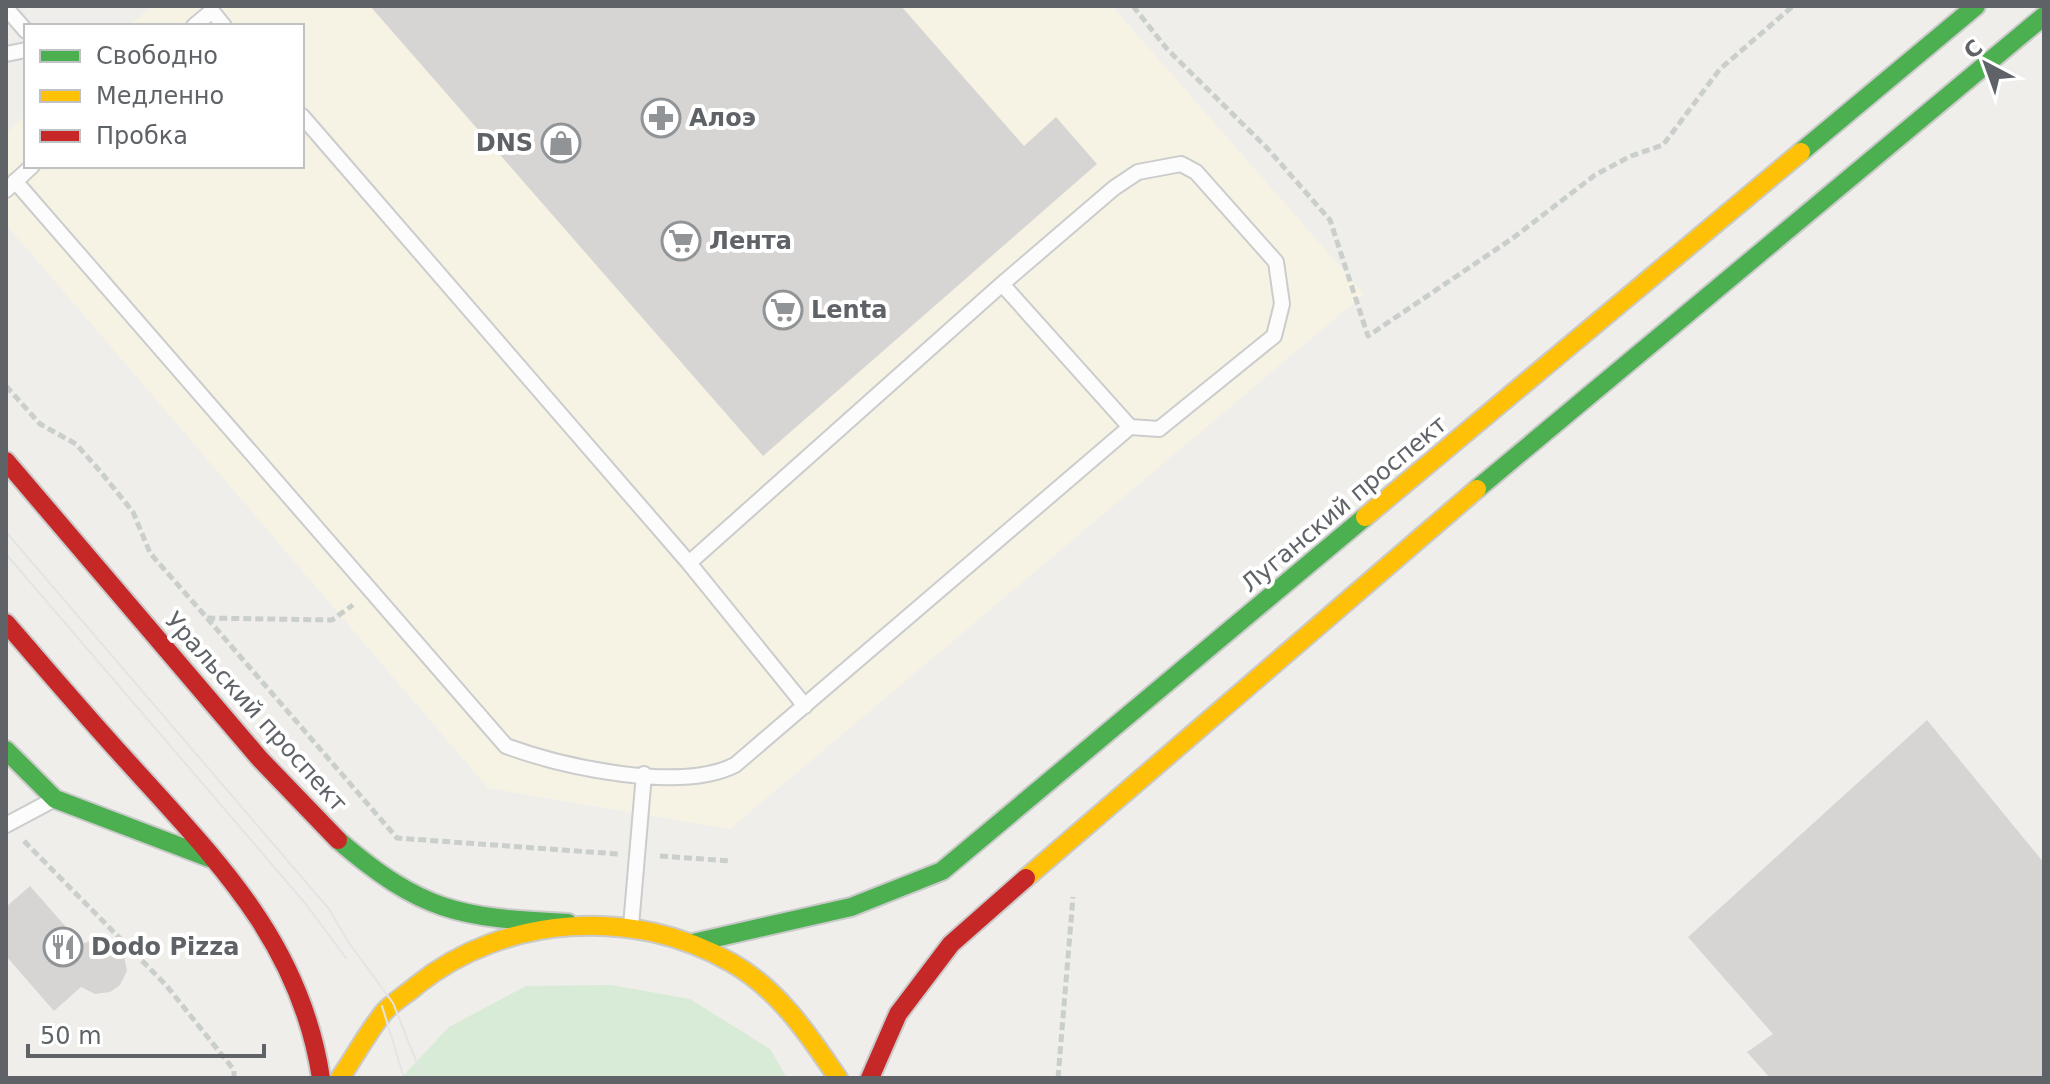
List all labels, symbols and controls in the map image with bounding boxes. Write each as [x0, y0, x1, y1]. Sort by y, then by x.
legend [24, 24, 304, 168]
north arrow [1946, 24, 2026, 104]
text: С [1959, 35, 1988, 64]
text: Свободно [96, 42, 218, 70]
text: Медленно [96, 82, 224, 110]
pharmacy icon: Алоэ [640, 97, 682, 139]
place label: Алоэ [689, 104, 756, 132]
text: Пробка [96, 122, 188, 150]
shop icon: DNS [540, 122, 582, 164]
place label: DNS [476, 129, 533, 157]
supermarket icon: Лента [660, 220, 702, 262]
place label: Лента [709, 227, 792, 255]
supermarket icon: Lenta [762, 289, 804, 331]
place label: Lenta [811, 296, 887, 324]
street label: Луганский проспект [1236, 410, 1452, 598]
street label: Уральский проспект [159, 607, 353, 817]
restaurant icon: Dodo Pizza [42, 926, 84, 968]
place label: Dodo Pizza [91, 933, 239, 961]
scale bar [28, 1008, 264, 1058]
text: 50 m [40, 1022, 102, 1050]

